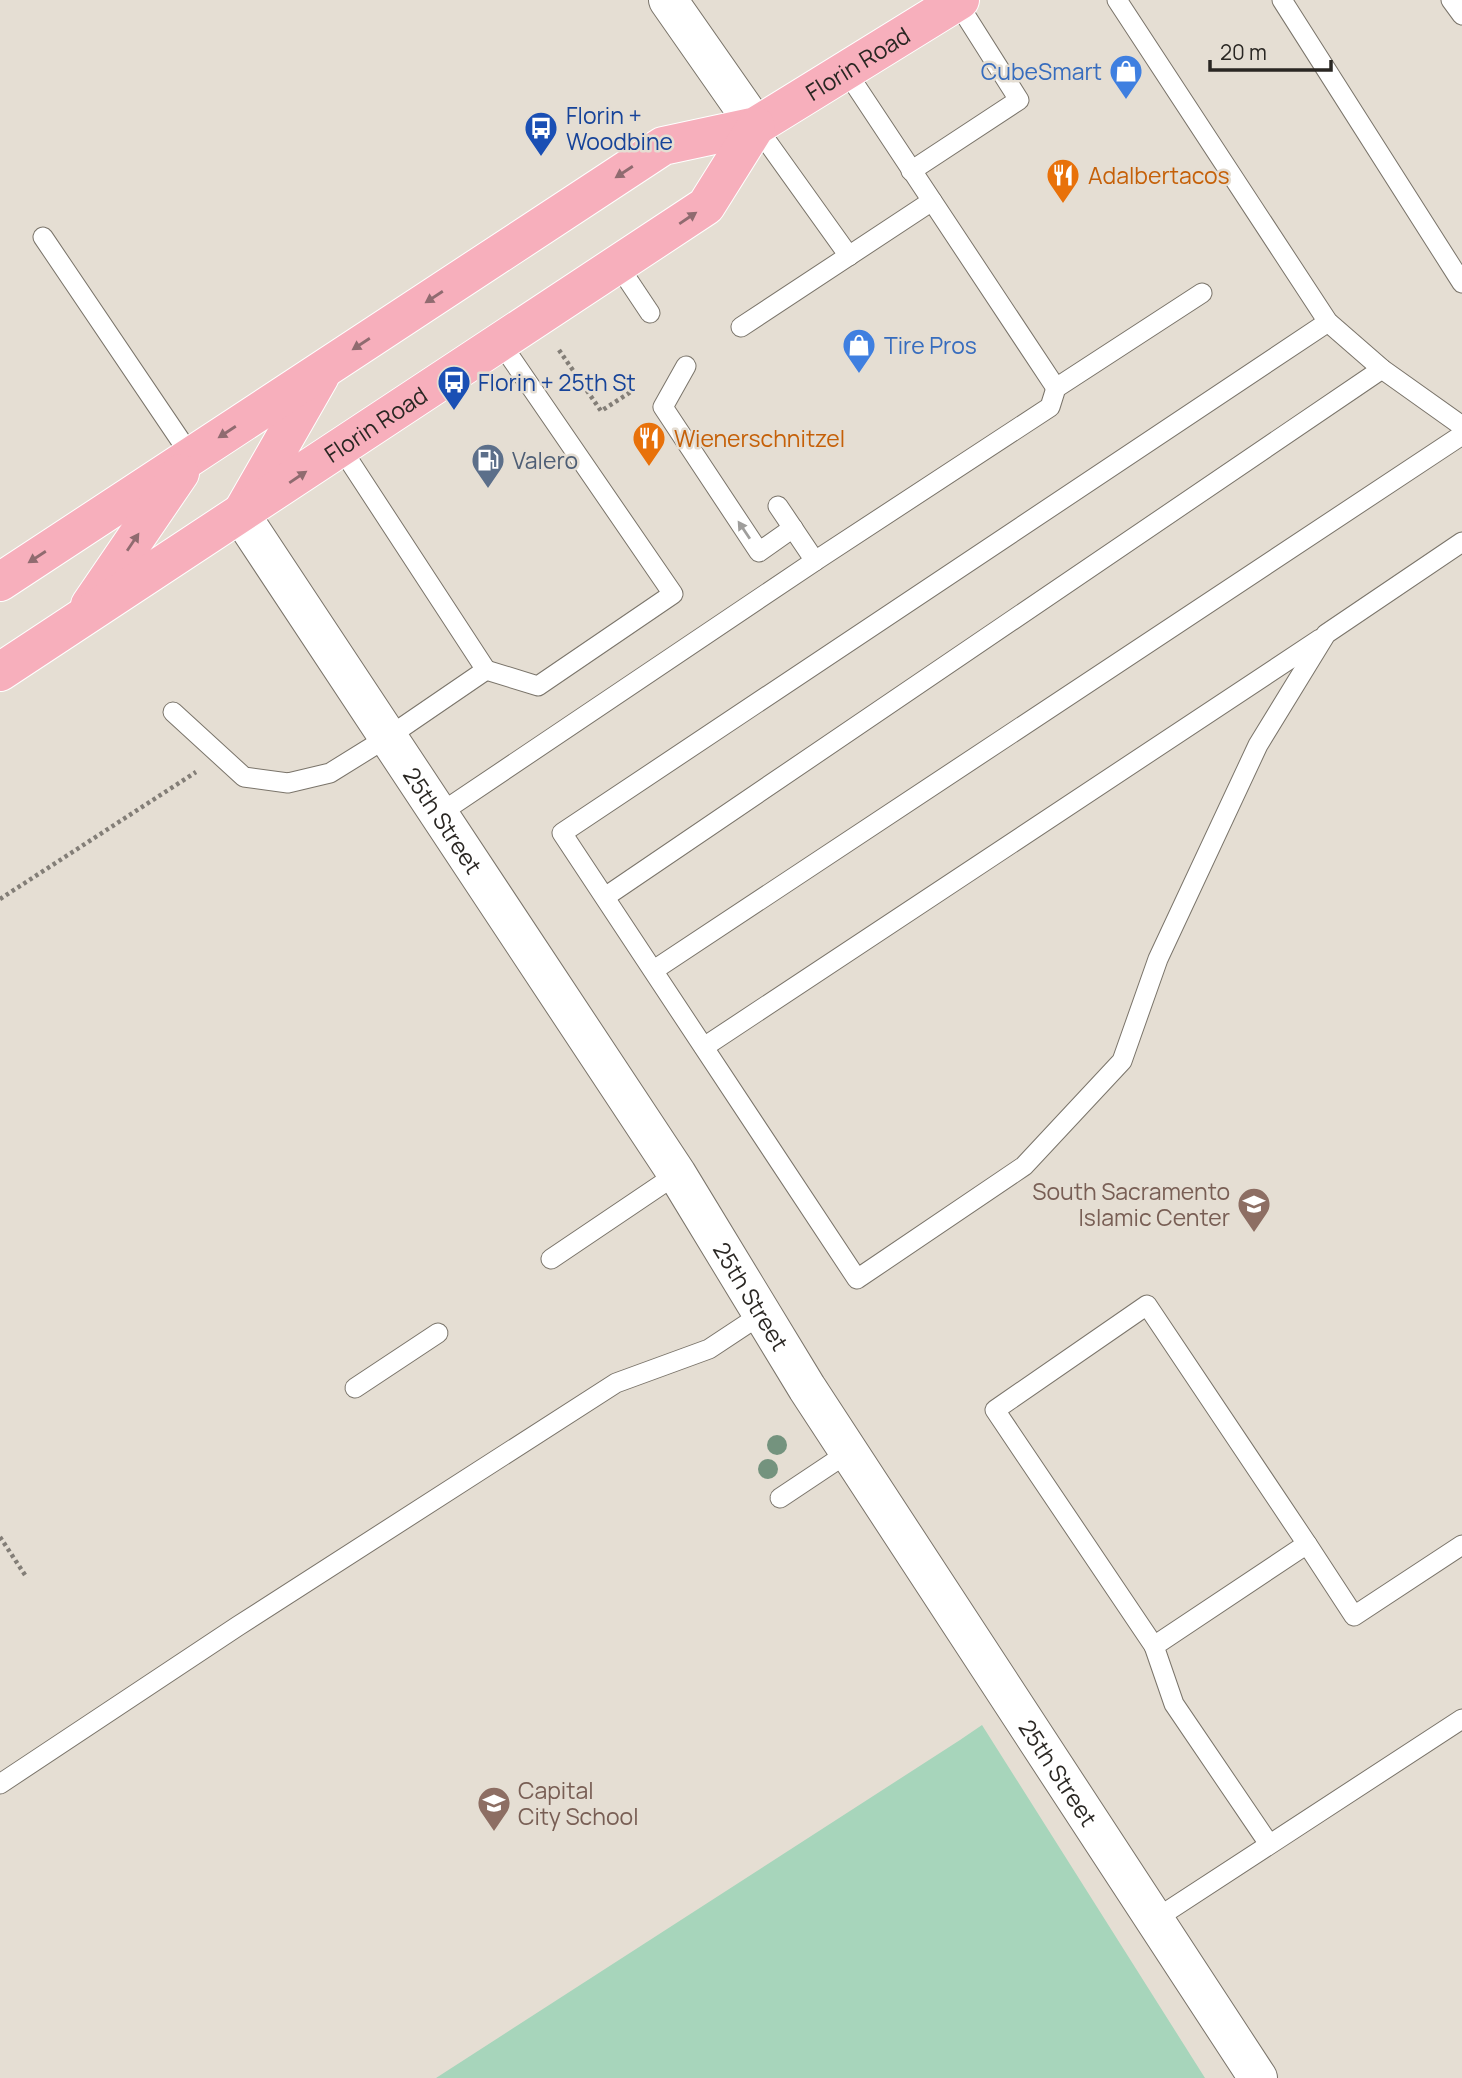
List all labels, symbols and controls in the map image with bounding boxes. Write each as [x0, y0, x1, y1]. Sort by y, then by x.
street label: Florin Road [799, 19, 916, 108]
scale bar [1210, 28, 1331, 72]
text: 20 m [1220, 38, 1267, 66]
shop icon: CubeSmart [1107, 52, 1145, 101]
place label: CubeSmart [981, 55, 1102, 87]
place label: Florin + Woodbine [566, 99, 673, 157]
bus stop icon: Florin + Woodbine [522, 109, 560, 158]
restaurant icon: Adalbertacos [1044, 156, 1082, 205]
place label: Adalbertacos [1088, 159, 1230, 191]
one-way arrow [614, 165, 634, 178]
one-way arrow [678, 212, 698, 225]
one-way arrow [424, 290, 444, 303]
shop icon: Tire Pros [840, 326, 878, 375]
place label: Tire Pros [884, 329, 977, 361]
one-way arrow [351, 338, 371, 351]
bus stop icon: Florin + 25th St [435, 363, 473, 412]
place label: Florin + 25th St [478, 366, 636, 398]
street label: Florin Road [318, 379, 433, 470]
restaurant icon: Wienerschnitzel [630, 419, 668, 468]
place label: Wienerschnitzel [674, 422, 845, 454]
one-way arrow [217, 426, 237, 439]
fuel station icon: Valero [469, 441, 507, 490]
place label: Valero [512, 444, 578, 476]
one-way arrow [288, 471, 307, 484]
one-way arrow [738, 521, 751, 540]
one-way arrow [126, 533, 140, 551]
one-way arrow [27, 551, 47, 564]
street label: 25th Street [396, 761, 490, 880]
place label: South Sacramento Islamic Center [1032, 1175, 1230, 1233]
school or university icon: South Sacramento Islamic Center [1235, 1185, 1273, 1234]
street label: 25th Street [706, 1236, 796, 1356]
street label: 25th Street [1012, 1713, 1105, 1832]
place label: Capital City School [518, 1774, 639, 1832]
school or university icon: Capital City School [475, 1784, 513, 1833]

